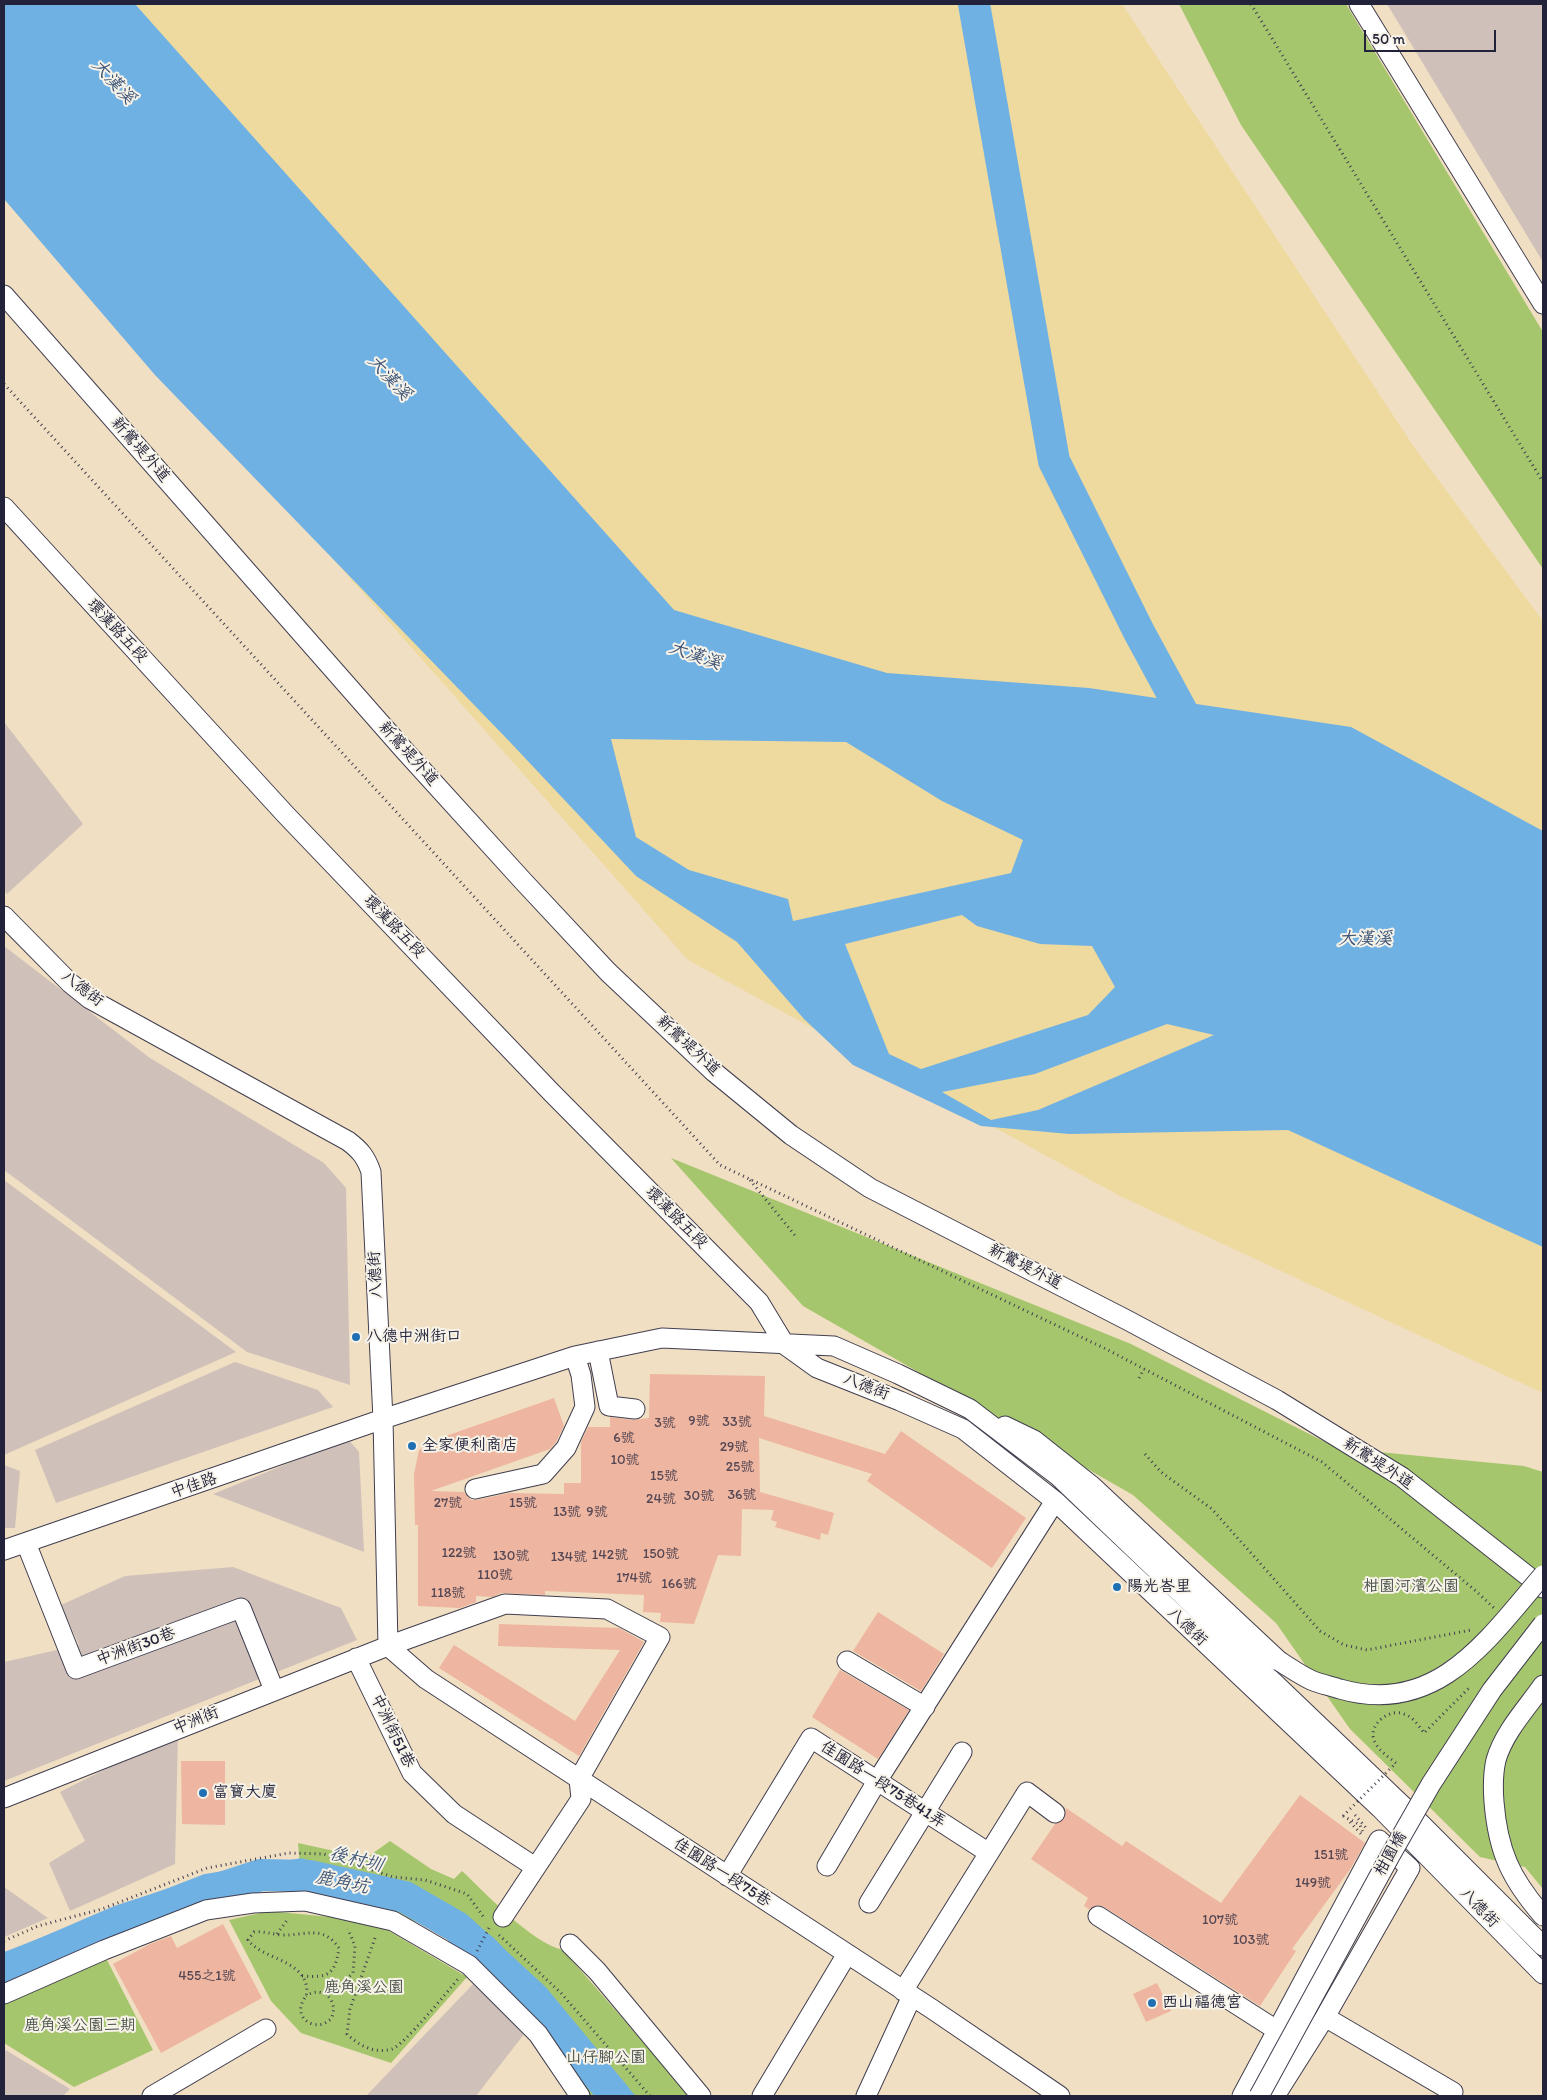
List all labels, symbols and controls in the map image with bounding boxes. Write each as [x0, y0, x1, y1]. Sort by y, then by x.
scale bar [1367, 20, 1500, 52]
text: 50 m [1372, 30, 1405, 48]
water label: 大漢溪 [87, 55, 139, 109]
water label: 大漢溪 [363, 351, 415, 405]
street label: 新鶯堤外道 [107, 414, 173, 486]
street label: 環漢路五段 [83, 595, 151, 667]
water label: 大漢溪 [666, 637, 724, 675]
street label: 新鶯堤外道 [374, 718, 442, 790]
street label: 環漢路五段 [359, 892, 429, 962]
water label: 大漢溪 [1338, 928, 1392, 950]
street label: 八德街 [57, 967, 107, 1011]
street label: 新鶯堤外道 [652, 1012, 724, 1080]
street label: 環漢路五段 [641, 1183, 711, 1253]
street label: 新鶯堤外道 [985, 1240, 1065, 1294]
street label: 八德街 [365, 1251, 387, 1299]
place label: 八德中洲街口 [366, 1327, 462, 1347]
marker: 八德中洲街口 [350, 1331, 362, 1343]
street label: 八德街 [840, 1369, 892, 1405]
house number: 9號 [688, 1413, 710, 1429]
house number: 33號 [722, 1414, 752, 1430]
house number: 3號 [654, 1415, 676, 1431]
house number: 6號 [613, 1430, 635, 1446]
street label: 新鶯堤外道 [1339, 1434, 1417, 1494]
place label: 全家便利商店 [422, 1436, 518, 1456]
house number: 29號 [720, 1439, 748, 1455]
marker: 全家便利商店 [406, 1440, 418, 1452]
house number: 10號 [610, 1452, 640, 1468]
house number: 25號 [726, 1459, 754, 1475]
house number: 15號 [650, 1468, 678, 1484]
street label: 中佳路 [168, 1469, 220, 1503]
house number: 36號 [727, 1487, 757, 1503]
house number: 30號 [684, 1488, 714, 1504]
house number: 24號 [646, 1491, 676, 1507]
house number: 27號 [434, 1495, 462, 1511]
house number: 15號 [509, 1495, 537, 1511]
house number: 13號 [553, 1504, 581, 1520]
house number: 9號 [586, 1504, 608, 1520]
house number: 122號 [441, 1545, 477, 1561]
house number: 150號 [643, 1546, 679, 1562]
house number: 142號 [592, 1547, 628, 1563]
house number: 130號 [493, 1548, 529, 1564]
house number: 134號 [551, 1549, 587, 1565]
house number: 110號 [477, 1567, 513, 1583]
house number: 174號 [616, 1570, 652, 1586]
house number: 166號 [661, 1576, 697, 1592]
place label: 陽光峇里 [1127, 1577, 1191, 1597]
park label: 柑園河濱公園 [1363, 1577, 1459, 1597]
marker: 陽光峇里 [1111, 1581, 1123, 1593]
house number: 118號 [431, 1585, 465, 1601]
street label: 八德街 [1163, 1604, 1211, 1650]
street label: 中洲街30巷 [94, 1624, 178, 1670]
street label: 中洲街51巷 [366, 1691, 418, 1771]
street label: 中洲街 [170, 1703, 222, 1739]
street label: 佳園路一段75巷41弄 [817, 1737, 949, 1833]
place label: 富寶大廈 [213, 1783, 277, 1803]
marker: 富寶大廈 [197, 1787, 209, 1799]
street label: 柑園橋 [1371, 1828, 1411, 1880]
street label: 佳園路一段75巷 [670, 1834, 774, 1912]
water label: 後村圳 [327, 1843, 385, 1877]
house number: 151號 [1314, 1847, 1348, 1863]
water label: 鹿角坑 [313, 1867, 371, 1899]
house number: 149號 [1295, 1875, 1331, 1891]
street label: 八德街 [1455, 1884, 1503, 1932]
house number: 107號 [1202, 1912, 1238, 1928]
house number: 103號 [1233, 1932, 1269, 1948]
house number: 455之1號 [178, 1968, 236, 1984]
park label: 鹿角溪公園 [324, 1978, 404, 1998]
place label: 西山福德宮 [1162, 1993, 1242, 2013]
marker: 西山福德宮 [1146, 1997, 1158, 2009]
park label: 鹿角溪公園三期 [24, 2016, 136, 2036]
park label: 山仔腳公園 [566, 2048, 646, 2068]

